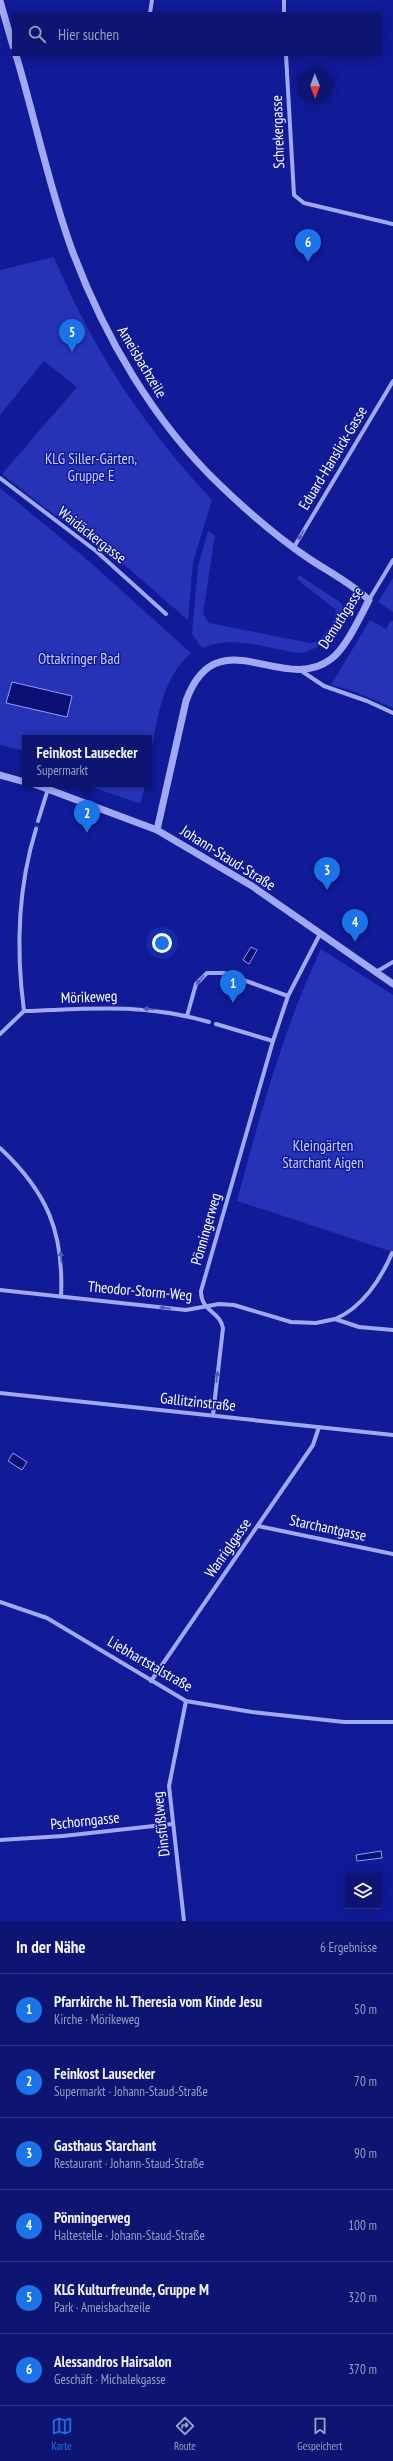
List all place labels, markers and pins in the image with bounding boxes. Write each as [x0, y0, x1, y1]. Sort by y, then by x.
pin: 6 [295, 229, 321, 262]
pin: 5 [59, 319, 85, 352]
pin: 2 [74, 800, 100, 833]
pin: 3 [314, 857, 340, 890]
pin: 4 [342, 909, 368, 942]
pin: 1 [220, 970, 246, 1003]

